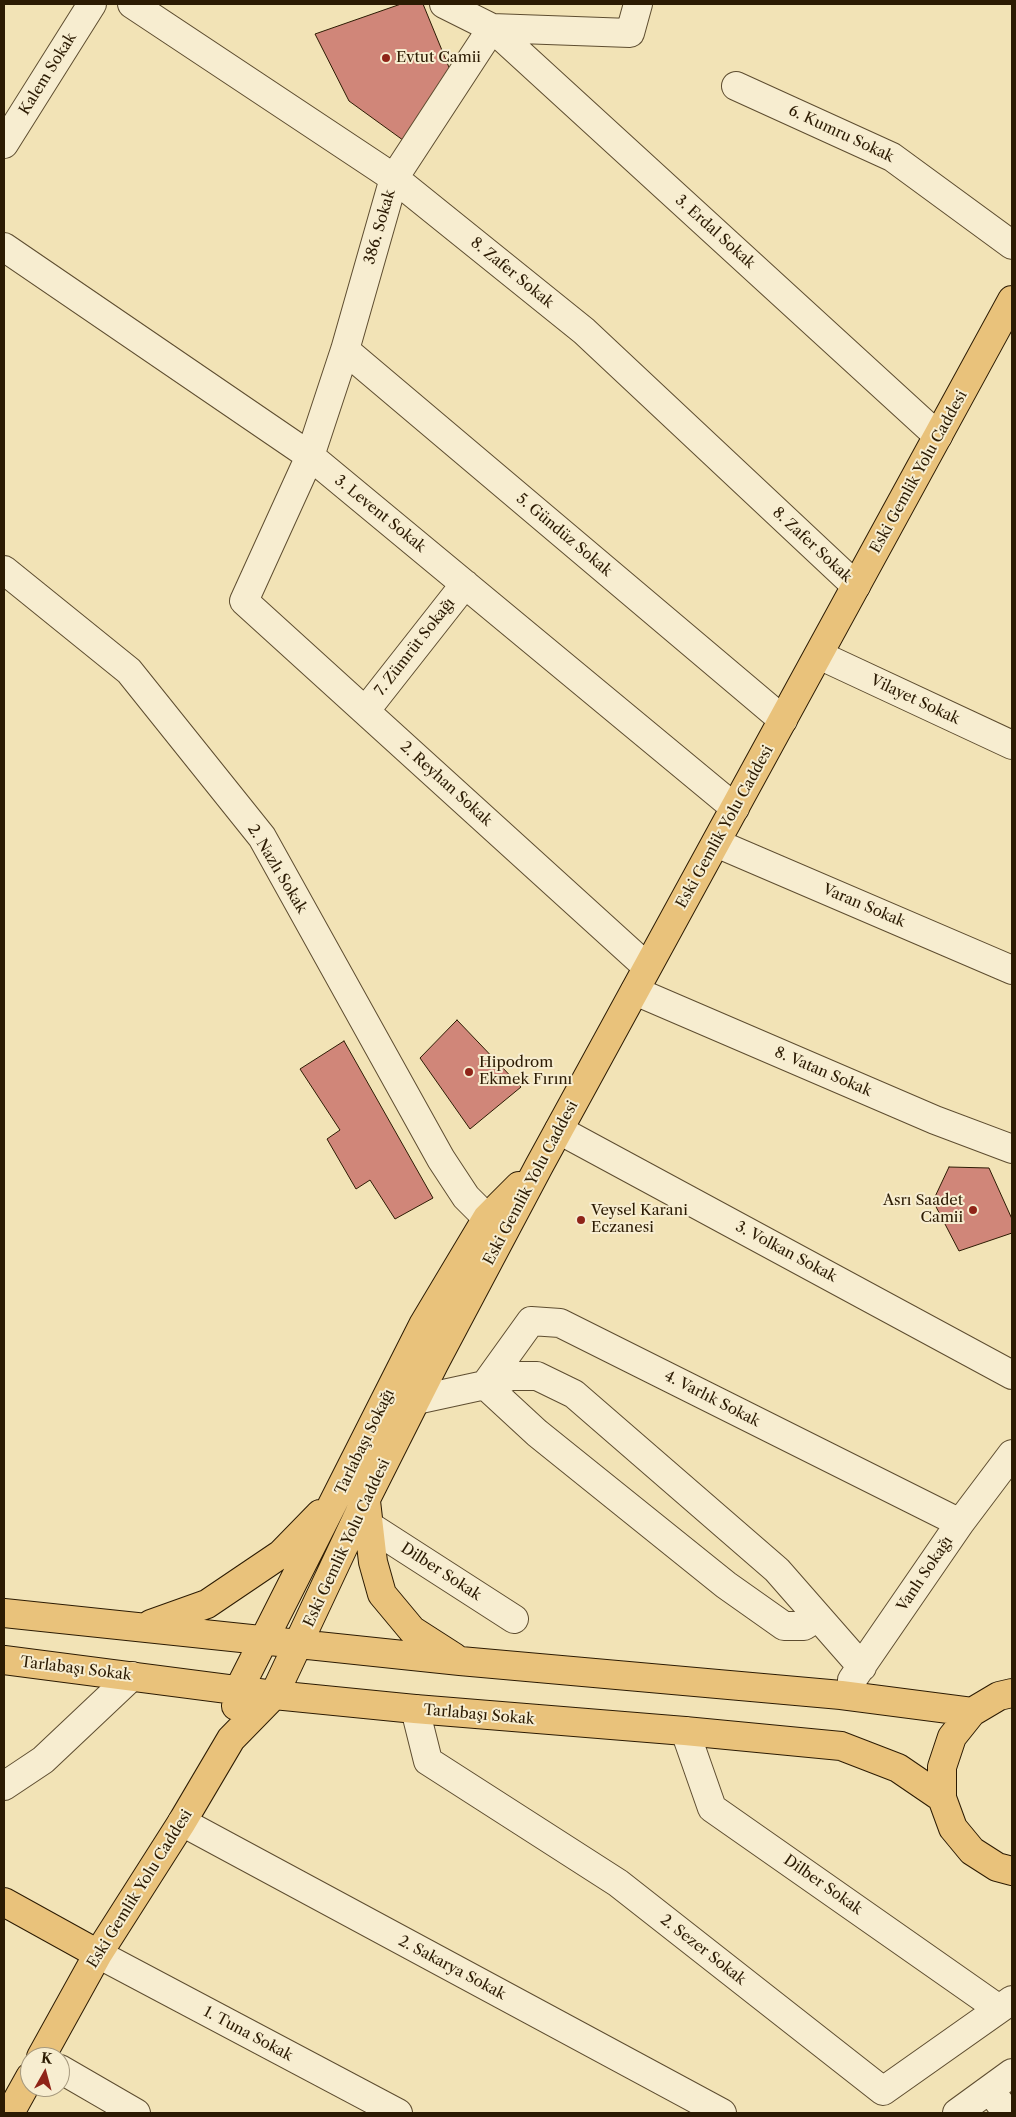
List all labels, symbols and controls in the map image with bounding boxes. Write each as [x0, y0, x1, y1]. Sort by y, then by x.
street label: Kalem Sokak [16, 30, 80, 118]
place label: Evtut Camii [396, 49, 481, 67]
marker: Evtut Camii [380, 52, 392, 64]
street label: 6. Kumru Sokak [785, 102, 897, 166]
street label: 386. Sokak [361, 188, 399, 266]
street label: 3. Erdal Sokak [671, 191, 759, 273]
street label: 8. Zafer Sokak [467, 234, 557, 312]
street label: Eski Gemlik Yolu Caddesi [867, 387, 971, 557]
street label: 3. Levent Sokak [331, 472, 429, 556]
street label: 5. Gündüz Sokak [512, 490, 616, 580]
street label: 8. Zafer Sokak [769, 504, 855, 586]
street label: 7. Zümrüt Sokağı [371, 595, 459, 699]
street label: Vilayet Sokak [868, 672, 962, 728]
street label: 2. Reyhan Sokak [396, 738, 496, 830]
street label: Eski Gemlik Yolu Caddesi [673, 742, 777, 912]
street label: 2. Nazlı Sokak [243, 821, 311, 917]
street label: Varan Sokak [820, 881, 908, 931]
street label: 8. Vatan Sokak [772, 1043, 874, 1101]
place label: Hipodrom Ekmek Fırını [479, 1054, 572, 1089]
marker: Hipodrom Ekmek Fırını [463, 1066, 475, 1078]
street label: Eski Gemlik Yolu Caddesi [480, 1098, 582, 1268]
place label: Asrı Saadet Camii [883, 1192, 963, 1227]
place label: Veysel Karani Eczanesi [591, 1202, 688, 1237]
marker: Asrı Saadet Camii [967, 1204, 979, 1216]
marker: Veysel Karani Eczanesi [575, 1214, 587, 1226]
street label: 3. Volkan Sokak [732, 1218, 840, 1286]
street label: 4. Varlık Sokak [661, 1367, 763, 1431]
street label: Tarlabaşı Sokağı [332, 1386, 398, 1498]
street label: Eski Gemlik Yolu Caddesi [300, 1456, 394, 1630]
street label: Vanlı Sokağı [893, 1533, 957, 1615]
street label: Dilber Sokak [397, 1539, 485, 1605]
street label: Tarlabaşı Sokak [20, 1653, 132, 1685]
street label: Tarlabaşı Sokak [423, 1701, 535, 1729]
street label: Eski Gemlik Yolu Caddesi [84, 1807, 196, 1971]
street label: Dilber Sokak [780, 1851, 866, 1919]
street label: 2. Sezer Sokak [657, 1911, 749, 1989]
street label: 2. Sakarya Sokak [395, 1932, 509, 2004]
street label: 1. Tuna Sokak [200, 2003, 296, 2065]
north arrow [20, 2047, 70, 2097]
text: K [40, 2048, 53, 2068]

